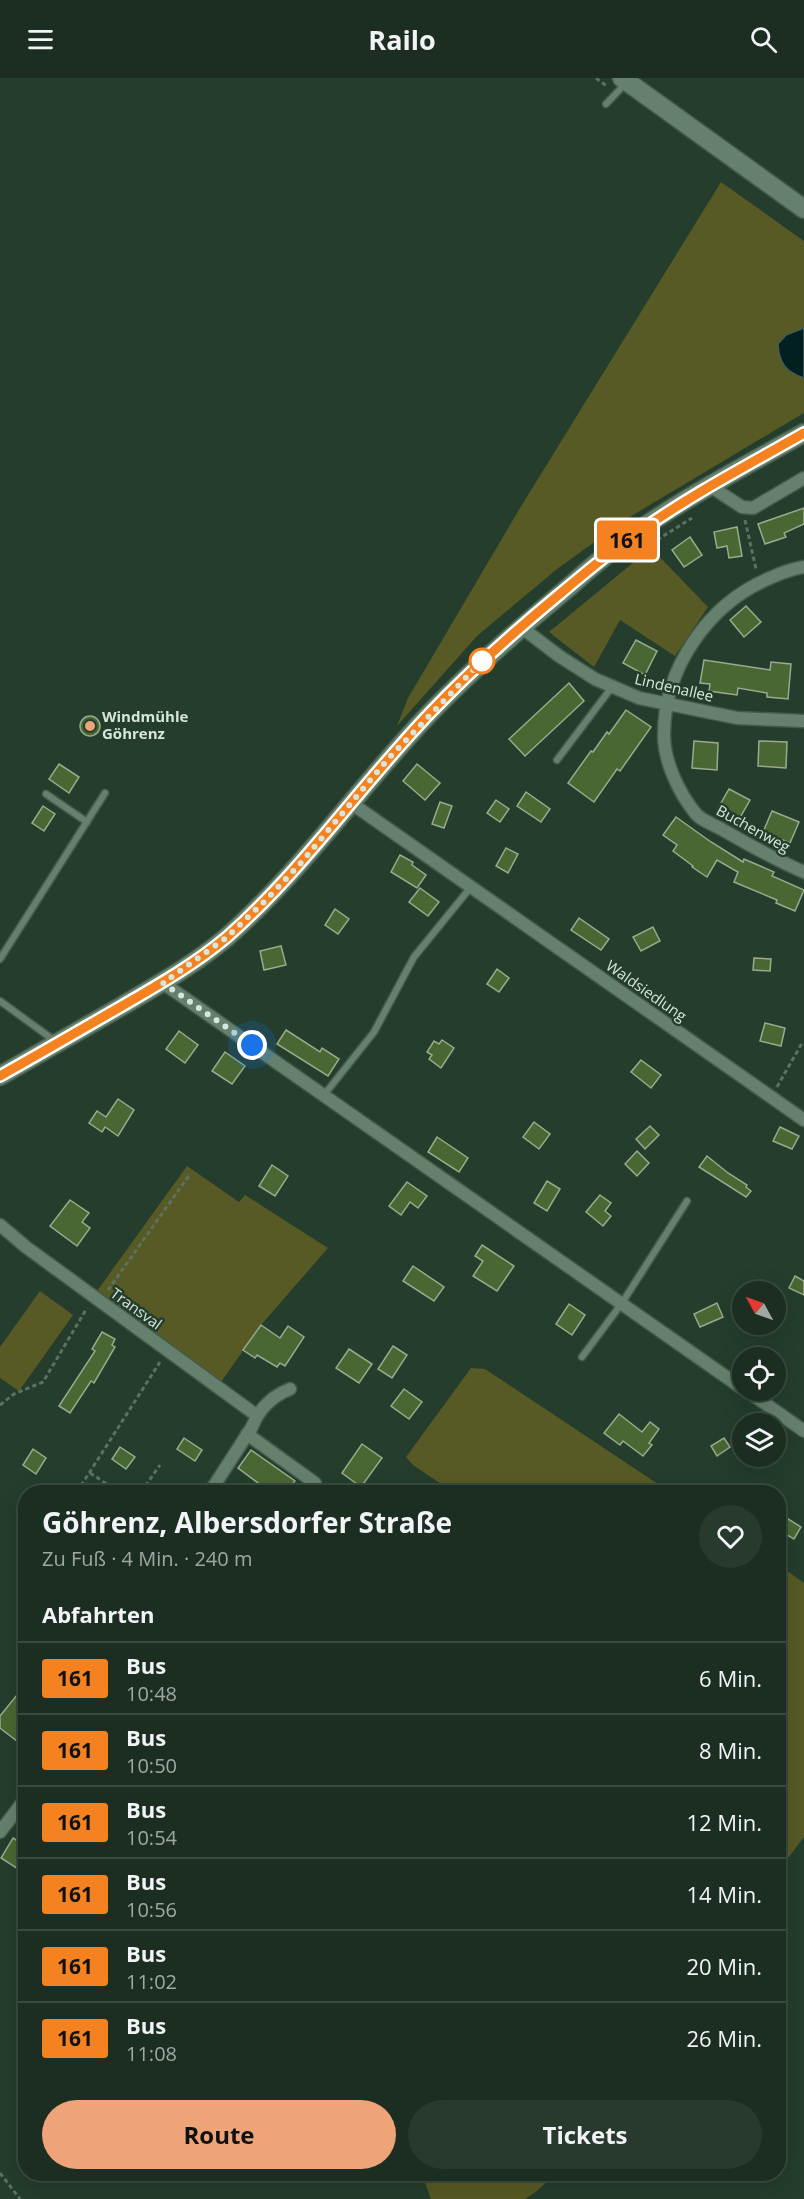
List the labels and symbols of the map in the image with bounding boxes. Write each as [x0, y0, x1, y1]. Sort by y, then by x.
line badge: 161 [592, 520, 662, 560]
unlabelled marker [469, 648, 495, 674]
street label: Lindenallee [633, 668, 716, 706]
place label: Windmühle Göhrenz [102, 706, 188, 743]
marker: Windmühle Göhrenz [83, 719, 97, 733]
street label: Buchenweg [713, 800, 794, 857]
street label: Waldsiedlung [602, 955, 691, 1025]
your location [237, 1030, 267, 1060]
north arrow [732, 1281, 786, 1335]
street label: Transval [107, 1283, 166, 1334]

